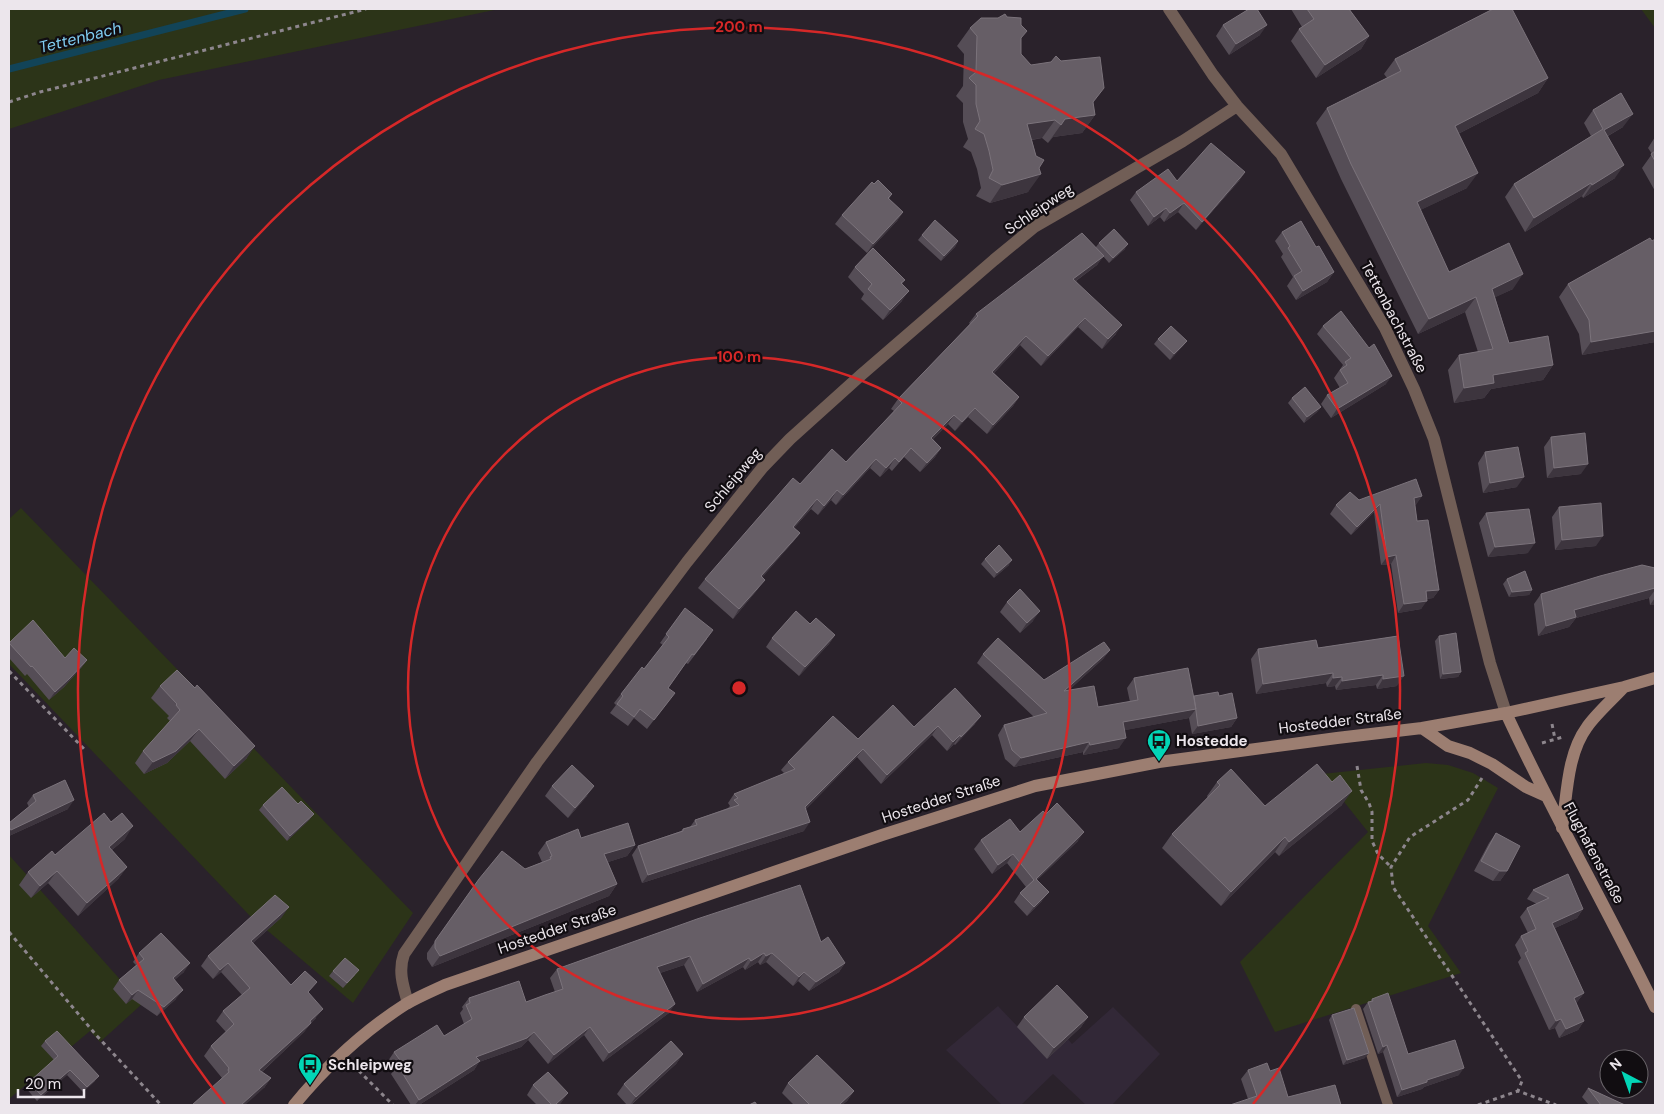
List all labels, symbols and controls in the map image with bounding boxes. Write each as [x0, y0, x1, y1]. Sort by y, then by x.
water label: Tettenbach [37, 17, 124, 58]
text: 200 m [715, 17, 763, 37]
street label: Schleipweg [1001, 179, 1077, 239]
street label: Tettenbachstraße [1356, 258, 1432, 376]
text: 100 m [717, 347, 761, 367]
street label: Schleipweg [700, 444, 766, 516]
centre of rings [730, 679, 748, 697]
street label: Hostedder Straße [1277, 704, 1403, 738]
bus stop icon: Hostedde [1146, 728, 1172, 762]
place label: Hostedde [1176, 731, 1248, 751]
street label: Hostedder Straße [879, 770, 1003, 828]
street label: Flughafenstraße [1559, 799, 1629, 907]
street label: Hostedder Straße [495, 899, 619, 959]
north arrow [1599, 1049, 1649, 1099]
bus stop icon: Schleipweg [297, 1052, 323, 1086]
text: N [1606, 1054, 1625, 1074]
place label: Schleipweg [328, 1055, 412, 1075]
scale bar [18, 1066, 84, 1098]
text: 20 m [25, 1074, 61, 1094]

